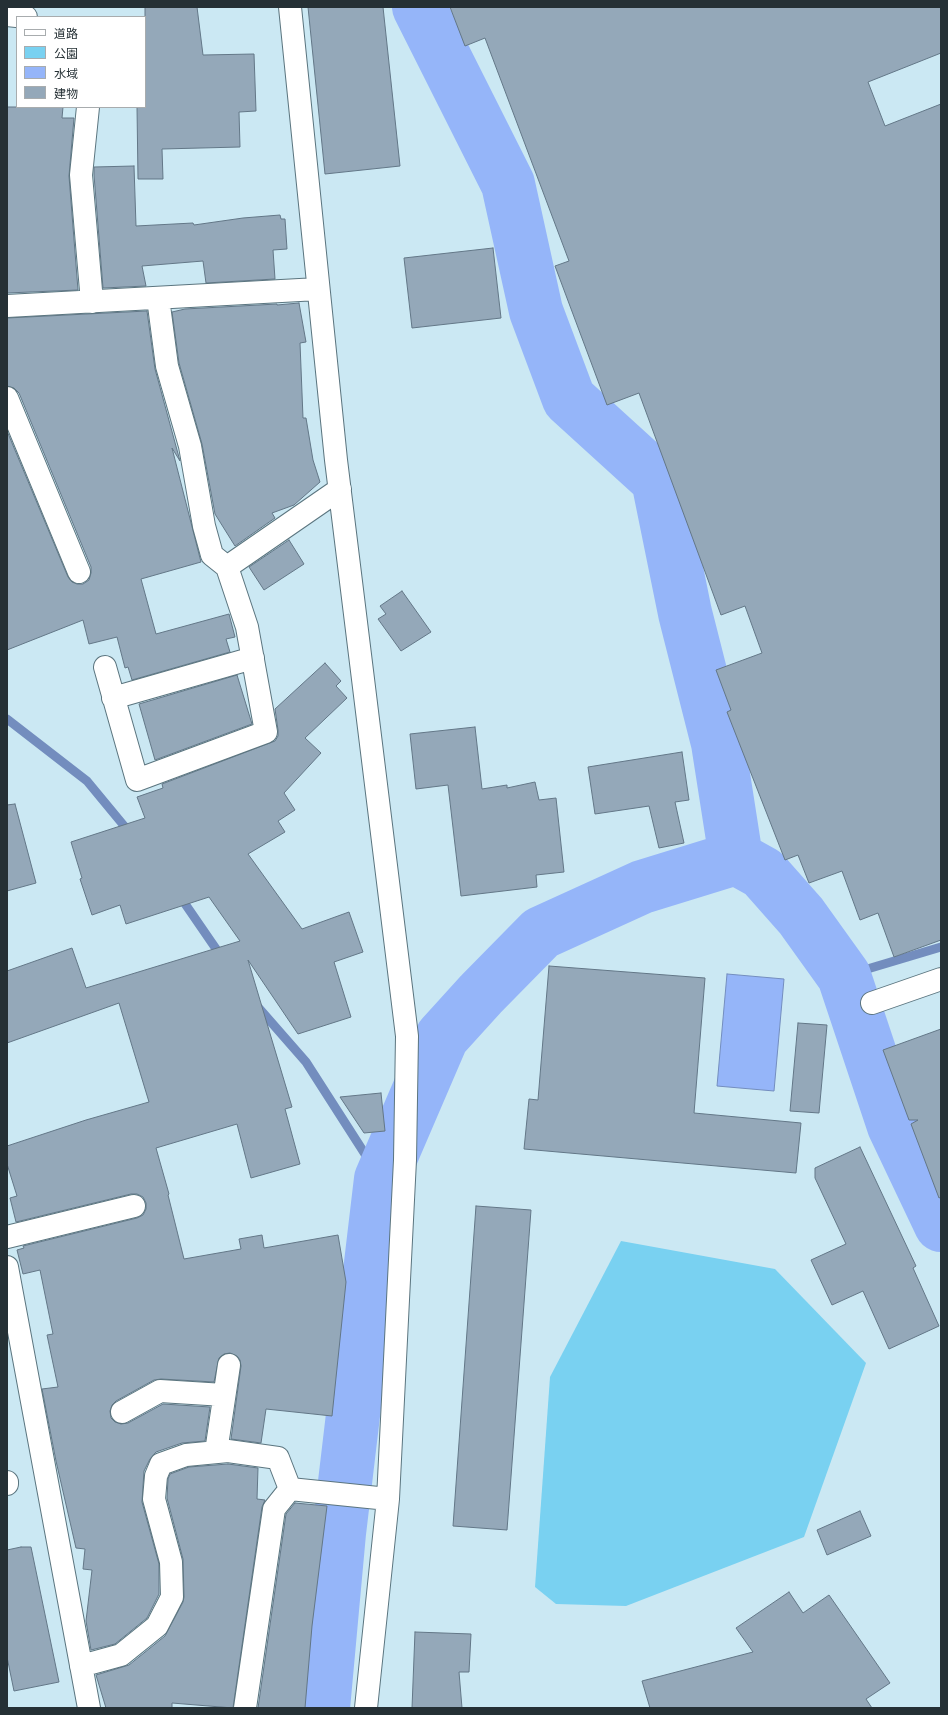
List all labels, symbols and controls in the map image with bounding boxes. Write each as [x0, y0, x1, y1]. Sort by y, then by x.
legend [16, 16, 146, 108]
text: 道路 [54, 27, 78, 41]
text: 公園 [54, 47, 78, 61]
text: 水域 [54, 67, 78, 81]
text: 建物 [54, 87, 78, 101]

